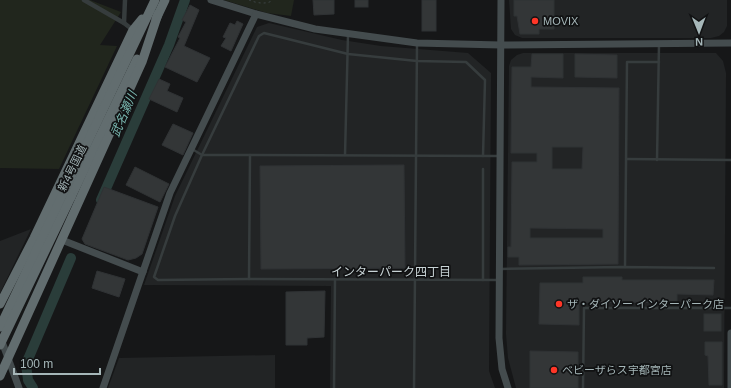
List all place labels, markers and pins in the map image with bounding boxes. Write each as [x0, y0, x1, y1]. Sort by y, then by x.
place label: MOVIX [543, 15, 579, 27]
marker: MOVIX [530, 16, 540, 26]
place label: ザ・ダイソー インターパーク店 [567, 298, 724, 310]
marker: ザ・ダイソー インターパーク店 [554, 299, 564, 309]
place label: ベビーザらス宇都宮店 [562, 364, 672, 376]
marker: ベビーザらス宇都宮店 [549, 365, 559, 375]

